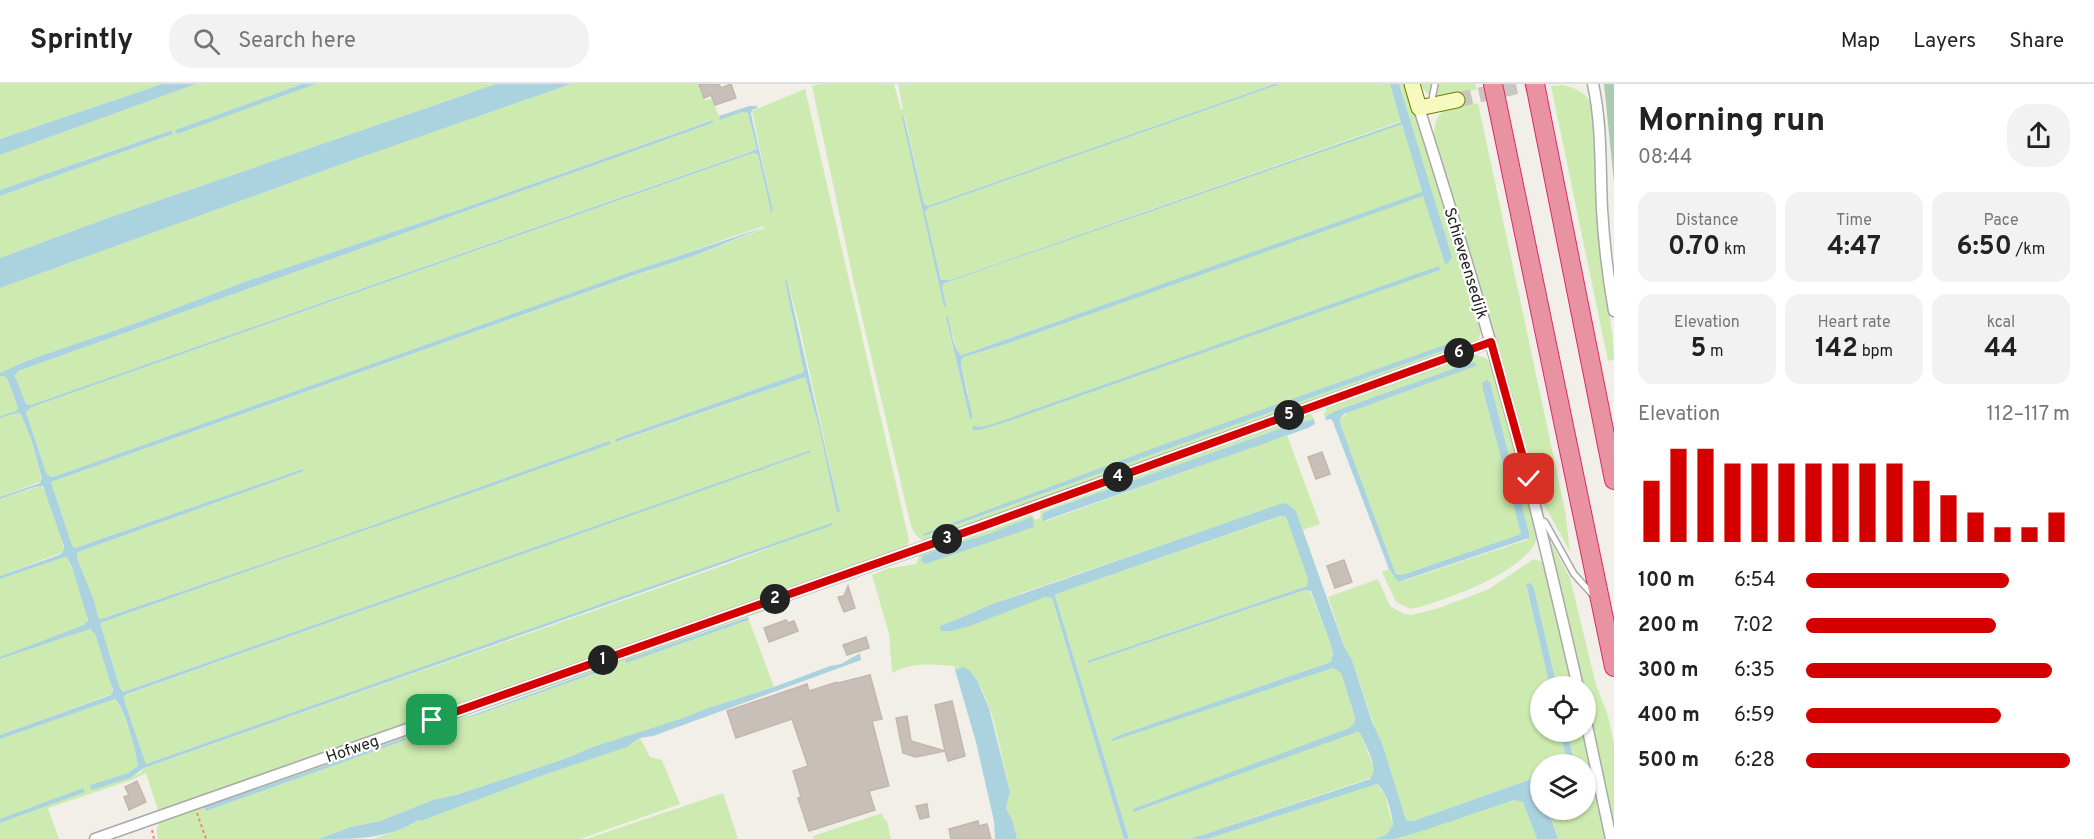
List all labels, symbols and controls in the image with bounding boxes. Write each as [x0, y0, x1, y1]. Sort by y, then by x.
search box [169, 14, 589, 68]
text: Sprintly [30, 23, 133, 59]
icon: search [190, 25, 223, 58]
text: Search here [238, 28, 356, 55]
text: Map [1841, 28, 1880, 55]
text: Layers [1913, 28, 1976, 55]
text: Share [2009, 28, 2064, 55]
text: Morning run [1638, 101, 1825, 143]
button: share [2007, 104, 2070, 167]
text: 08:44 [1638, 145, 1692, 171]
street label: Schieveensedijk [1439, 205, 1492, 322]
text: Distance [1676, 211, 1738, 231]
text: Time [1836, 211, 1872, 231]
text: Pace [1983, 211, 2019, 231]
text: 0.70 [1668, 231, 1720, 264]
text: 4:47 [1827, 231, 1881, 264]
text: 6:50 [1957, 231, 2012, 264]
text: km [1720, 240, 1746, 260]
text: /km [2012, 240, 2045, 260]
text: Elevation [1674, 313, 1740, 333]
text: Heart rate [1817, 313, 1891, 333]
text: kcal [1987, 313, 2015, 333]
text: 5 [1690, 333, 1706, 366]
text: 142 [1815, 333, 1858, 366]
text: 44 [1984, 333, 2018, 366]
pin: 6 [1444, 338, 1474, 368]
text: m [1706, 342, 1724, 362]
text: bpm [1858, 342, 1893, 362]
text: 6 [1454, 343, 1464, 363]
pin: 5 [1274, 400, 1304, 430]
text: Elevation [1638, 402, 1720, 428]
text: 112–117 m [1987, 402, 2070, 428]
text: 5 [1284, 405, 1294, 425]
pin [1503, 453, 1554, 504]
pin: 4 [1103, 462, 1133, 492]
icon: check [1512, 462, 1545, 495]
text: 4 [1113, 467, 1123, 487]
pin: 3 [932, 524, 962, 554]
text: 3 [942, 529, 952, 549]
text: 100 m [1638, 568, 1695, 594]
text: 6:54 [1734, 568, 1776, 594]
pin: 2 [760, 584, 790, 614]
text: 2 [770, 589, 780, 609]
text: 200 m [1638, 613, 1699, 639]
text: 7:02 [1734, 613, 1773, 639]
pin: 1 [588, 645, 618, 675]
text: 1 [600, 650, 606, 670]
text: 300 m [1638, 658, 1699, 684]
text: 6:35 [1734, 658, 1775, 684]
map controls [1530, 676, 1596, 820]
button: locate [1530, 676, 1596, 742]
pin [406, 694, 457, 745]
icon: arrive [415, 703, 448, 736]
text: 400 m [1638, 703, 1700, 729]
text: 6:59 [1734, 703, 1775, 729]
street label: Hofweg [323, 732, 382, 768]
text: 500 m [1638, 748, 1699, 774]
text: 6:28 [1734, 748, 1775, 774]
button: layers [1530, 754, 1596, 820]

